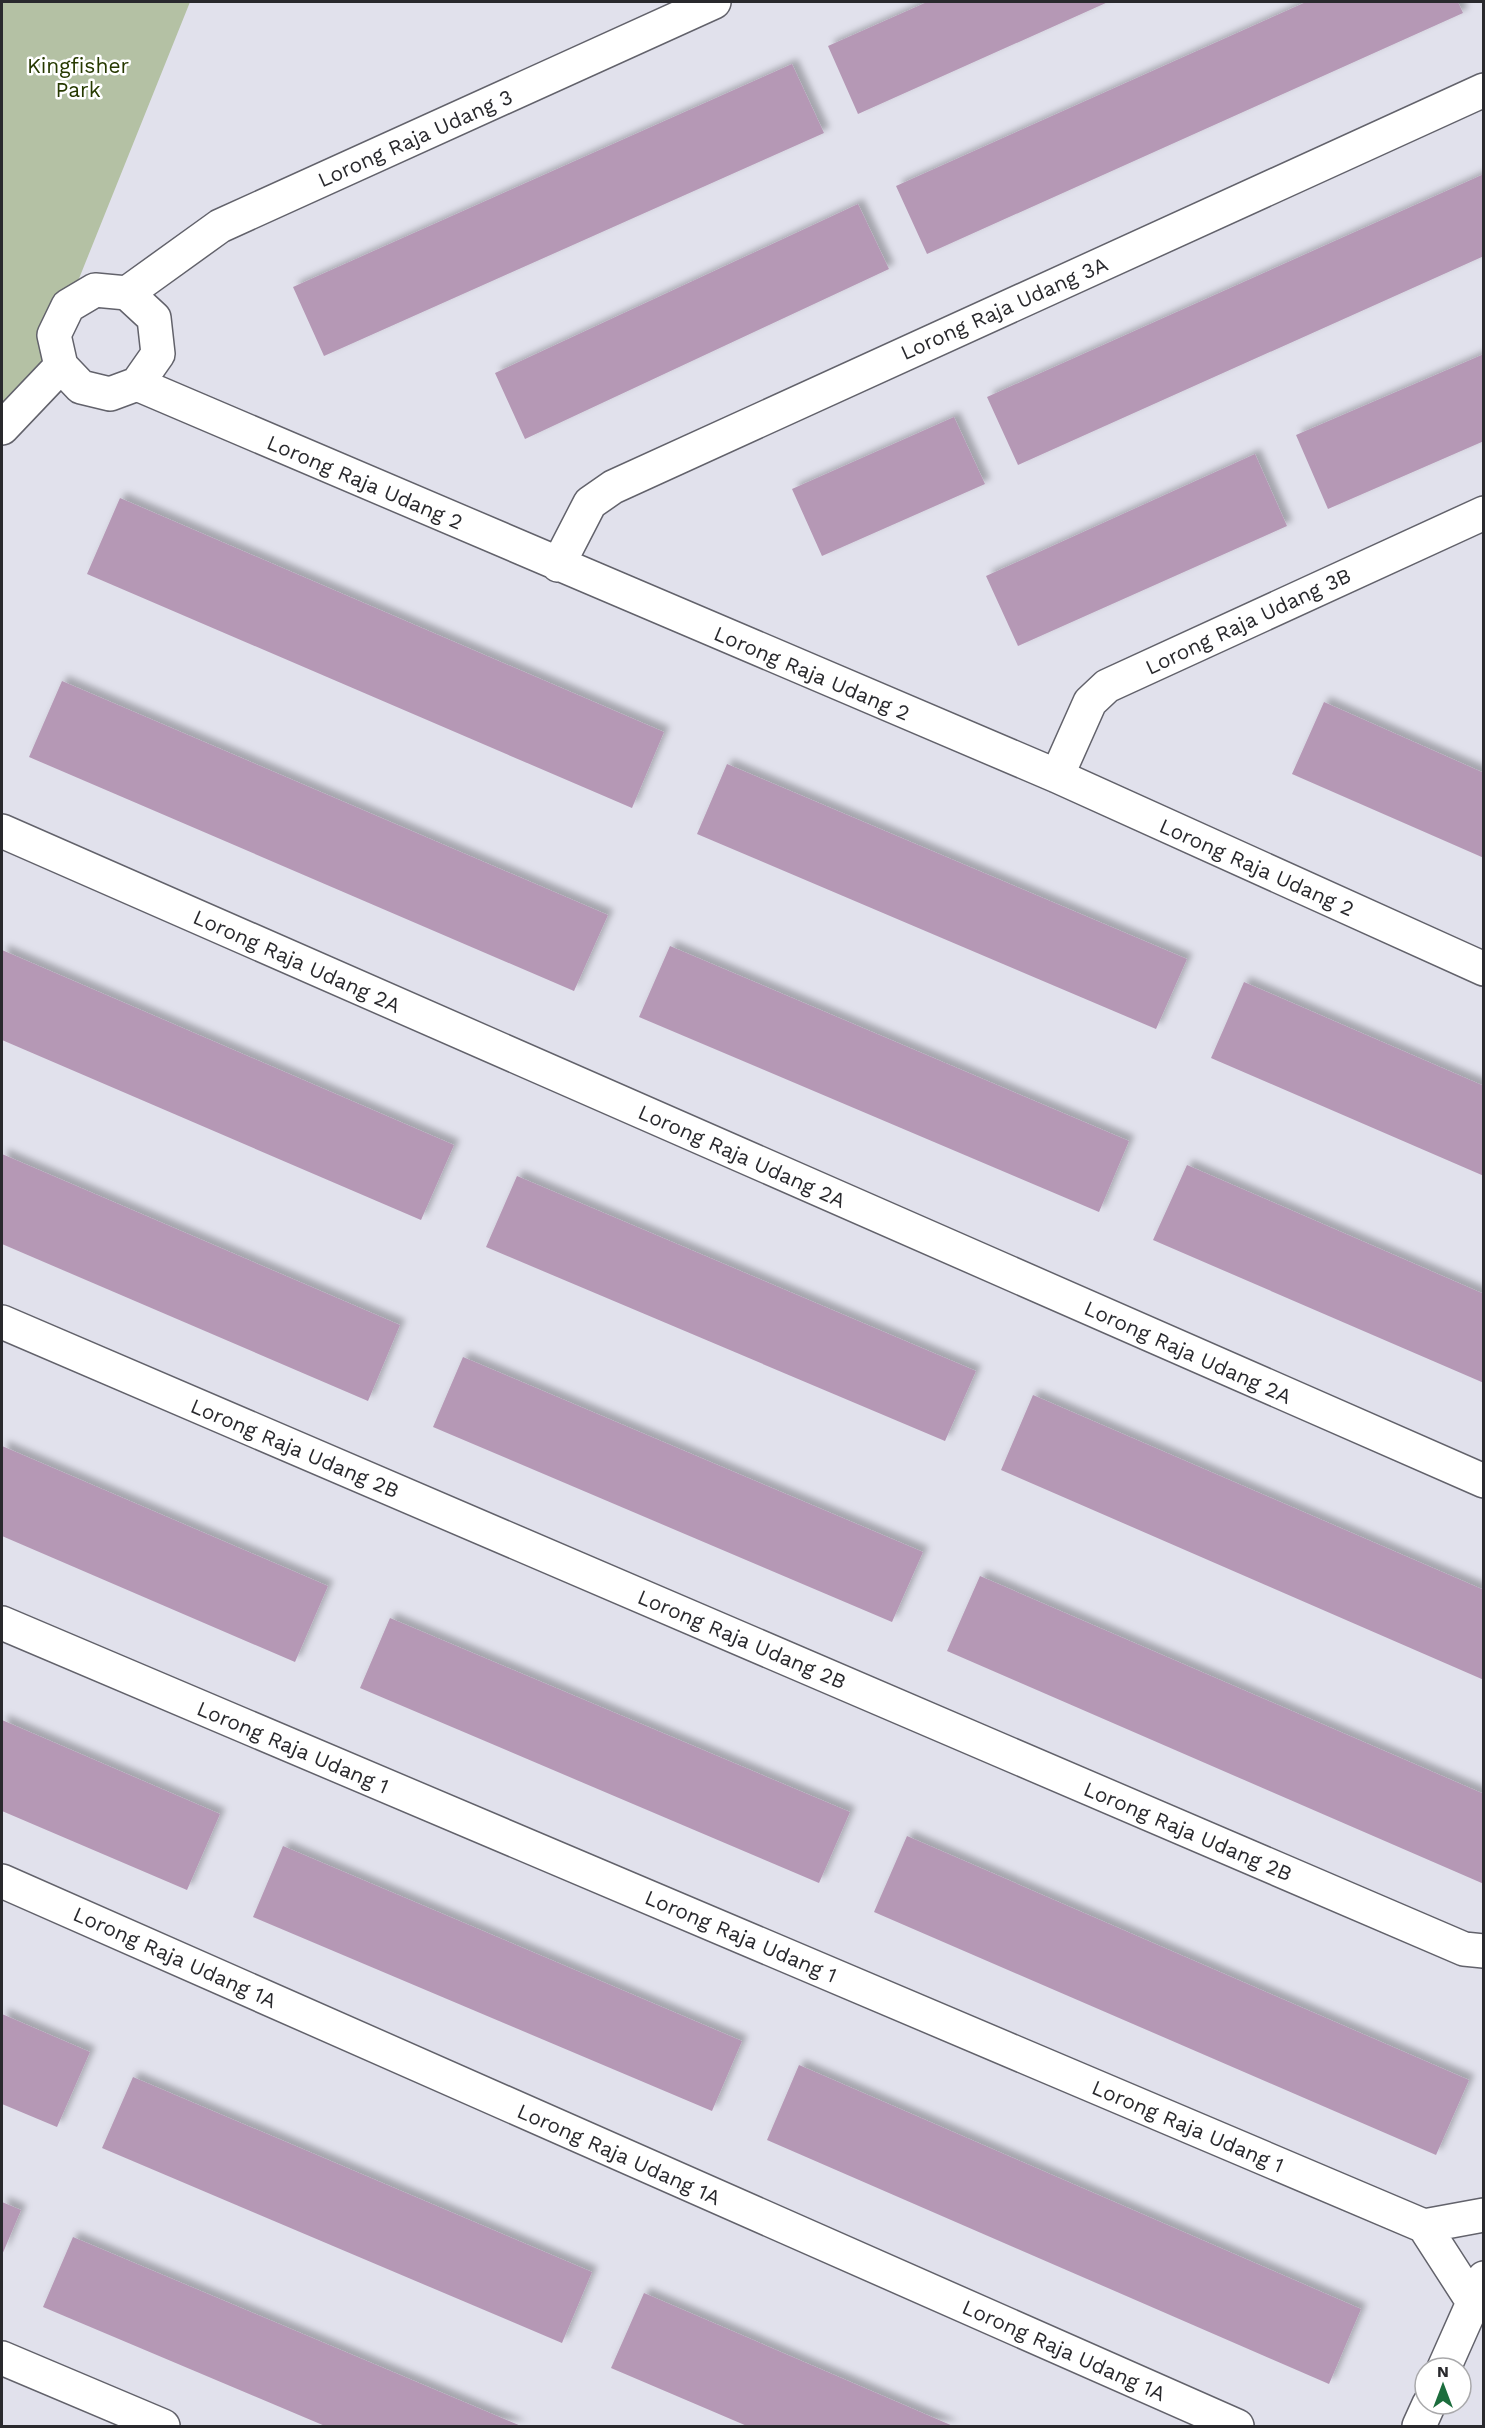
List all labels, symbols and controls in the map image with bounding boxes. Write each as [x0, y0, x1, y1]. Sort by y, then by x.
park label: Kingfisher Park [27, 53, 129, 102]
street label: Lorong Raja Udang 3 [314, 84, 516, 192]
street label: Lorong Raja Udang 3A [897, 251, 1112, 365]
street label: Lorong Raja Udang 2 [263, 429, 467, 535]
street label: Lorong Raja Udang 3B [1141, 562, 1355, 680]
street label: Lorong Raja Udang 2 [710, 620, 914, 726]
street label: Lorong Raja Udang 2 [1156, 813, 1358, 921]
street label: Lorong Raja Udang 2A [190, 904, 405, 1018]
street label: Lorong Raja Udang 2A [635, 1099, 850, 1213]
street label: Lorong Raja Udang 2A [1081, 1295, 1296, 1409]
street label: Lorong Raja Udang 2B [187, 1393, 403, 1503]
street label: Lorong Raja Udang 2B [634, 1584, 850, 1694]
street label: Lorong Raja Udang 1 [193, 1695, 393, 1799]
street label: Lorong Raja Udang 2B [1080, 1776, 1296, 1886]
street label: Lorong Raja Udang 1 [641, 1884, 841, 1988]
street label: Lorong Raja Udang 1A [70, 1901, 281, 2013]
street label: Lorong Raja Udang 1 [1088, 2074, 1288, 2178]
street label: Lorong Raja Udang 1A [514, 2098, 725, 2210]
street label: Lorong Raja Udang 1A [959, 2294, 1170, 2406]
north arrow [1413, 2356, 1473, 2416]
text: N [1437, 2362, 1449, 2381]

